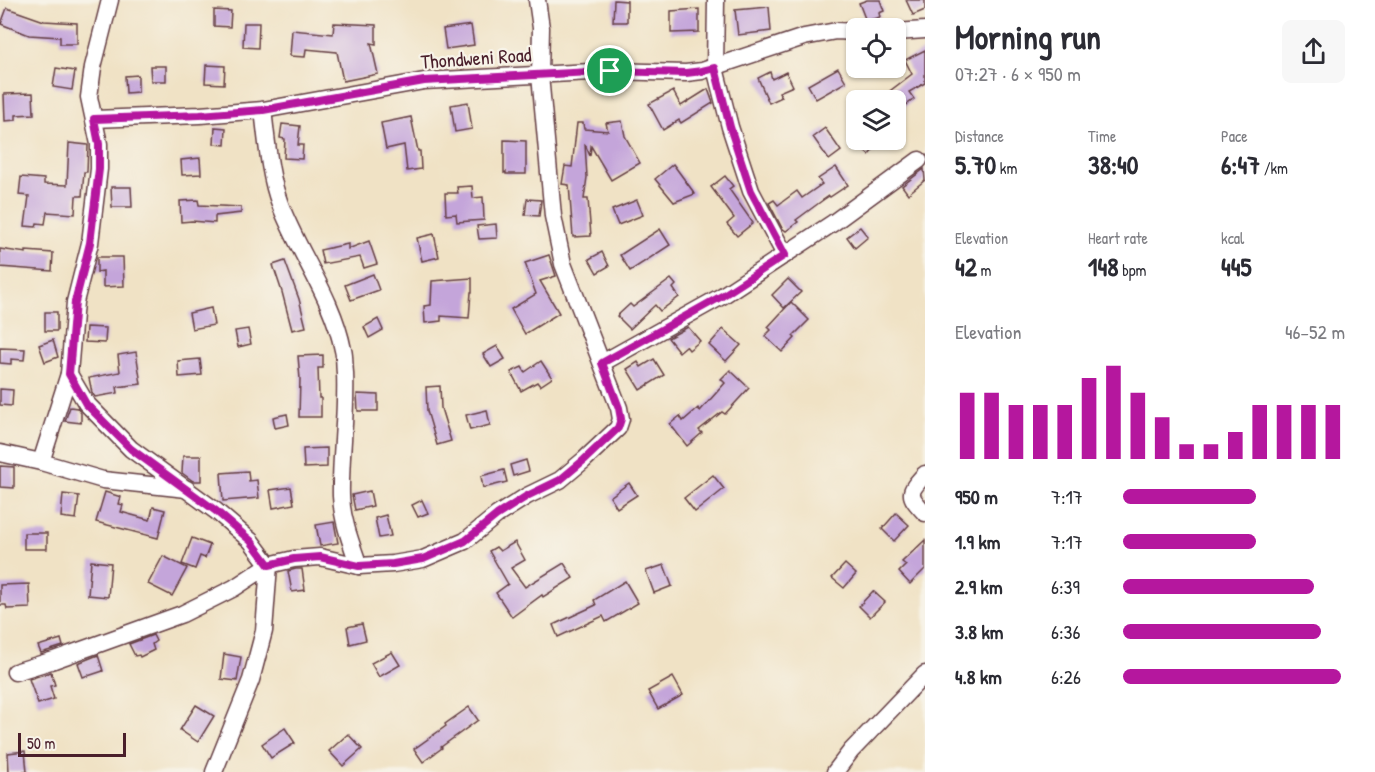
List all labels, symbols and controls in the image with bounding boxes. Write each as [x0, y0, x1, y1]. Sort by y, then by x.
text: Morning run [955, 15, 1101, 59]
map controls [846, 18, 906, 150]
button: locate [846, 18, 906, 78]
button: share [1282, 20, 1345, 83]
street label: Thondweni Road [420, 40, 532, 75]
pin [584, 45, 635, 96]
icon: arrive [593, 54, 626, 87]
text: 07:27 · 6 × 950 m [955, 60, 1081, 87]
button: layers [846, 90, 906, 150]
text: Distance [955, 125, 1004, 147]
text: Time [1088, 125, 1116, 147]
text: Pace [1221, 125, 1248, 147]
text: 5.70 [955, 147, 996, 182]
text: 38:40 [1088, 147, 1138, 182]
text: 6:47 [1221, 147, 1260, 182]
text: km [996, 157, 1017, 179]
text: /km [1260, 157, 1288, 179]
text: Elevation [955, 227, 1008, 249]
text: Heart rate [1088, 227, 1148, 249]
text: kcal [1221, 227, 1244, 249]
text: 42 [955, 249, 977, 284]
text: 148 [1088, 249, 1118, 284]
text: 445 [1221, 249, 1252, 284]
text: m [977, 259, 991, 281]
text: bpm [1118, 259, 1146, 281]
text: Elevation [955, 318, 1021, 345]
text: 46–52 m [1285, 318, 1345, 345]
text: 950 m [955, 483, 998, 510]
text: 7:17 [1051, 483, 1083, 510]
text: 1.9 km [955, 528, 1000, 555]
text: 7:17 [1051, 528, 1083, 555]
text: 2.9 km [955, 573, 1002, 600]
text: 6:39 [1051, 573, 1080, 600]
text: 3.8 km [955, 618, 1003, 645]
text: 6:36 [1051, 618, 1081, 645]
text: 4.8 km [955, 663, 1002, 690]
text: 6:26 [1051, 663, 1081, 690]
scale bar [18, 730, 126, 758]
text: 50 m [27, 732, 56, 754]

